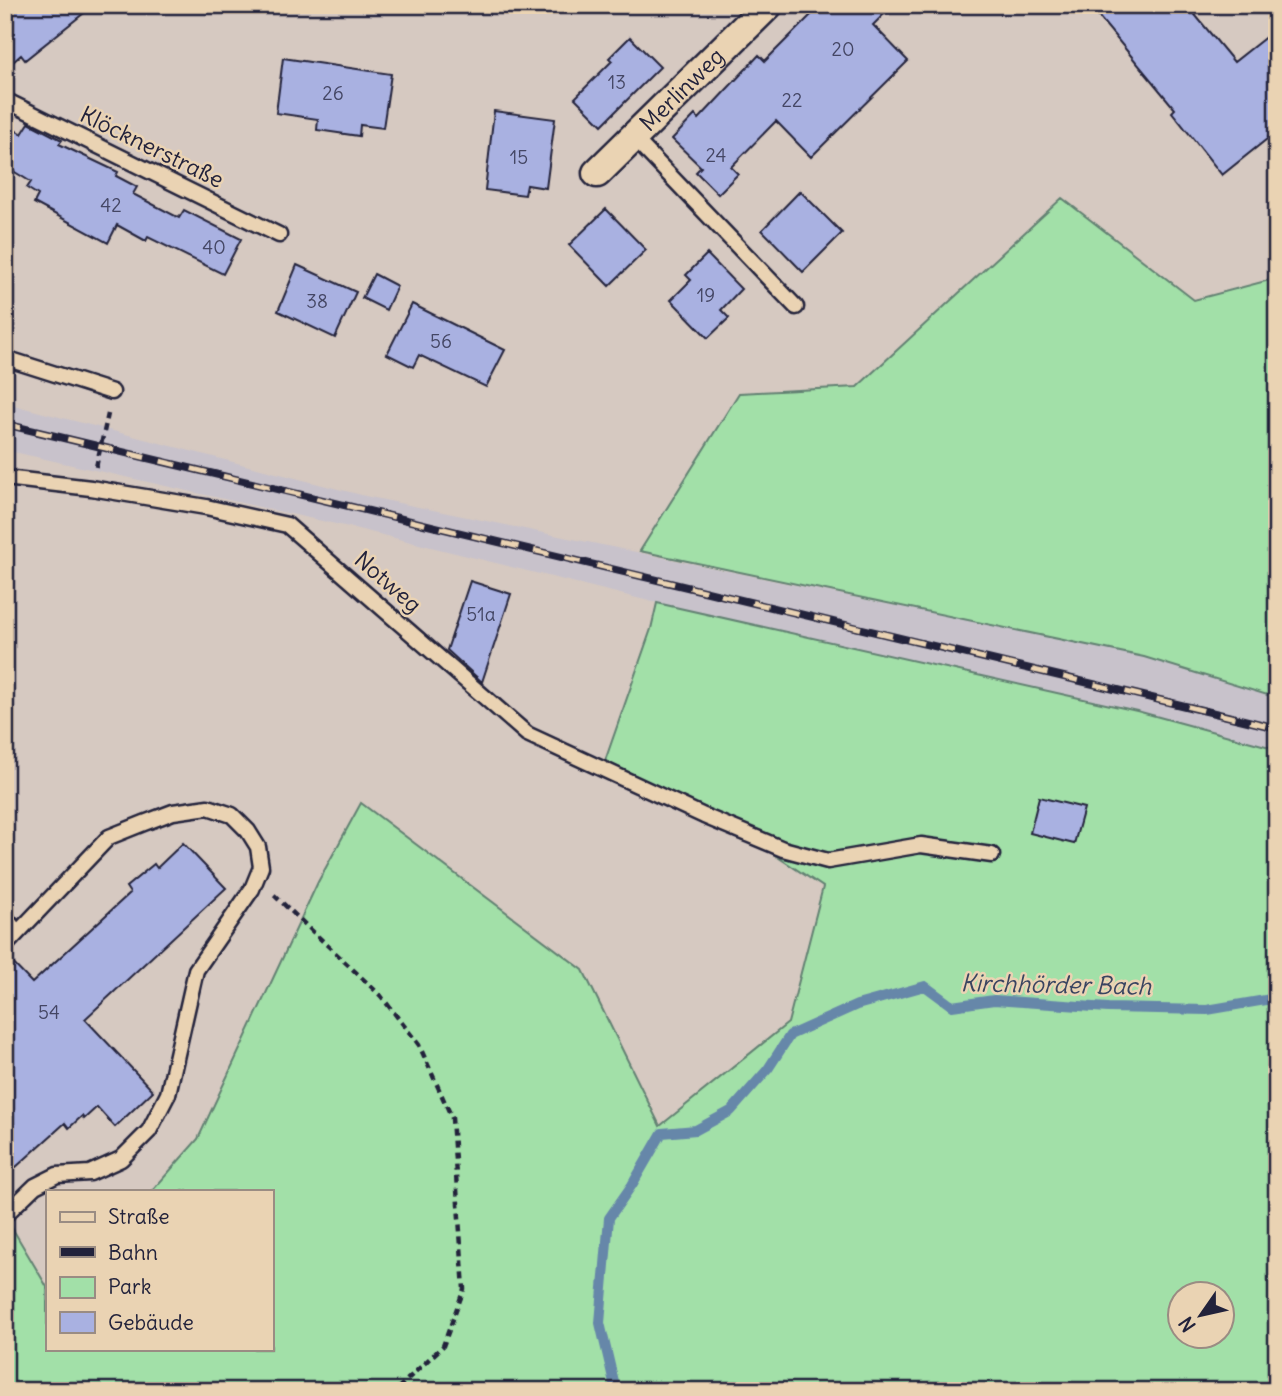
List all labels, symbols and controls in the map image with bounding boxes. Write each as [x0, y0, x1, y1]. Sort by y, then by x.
house number: 20 [832, 37, 854, 61]
street label: Merlinweg [633, 41, 730, 137]
house number: 13 [608, 70, 626, 94]
house number: 26 [322, 81, 344, 105]
house number: 22 [782, 88, 802, 112]
street label: Klöcknerstraße [76, 99, 229, 194]
house number: 24 [705, 143, 727, 167]
house number: 15 [510, 145, 528, 169]
house number: 42 [100, 193, 122, 217]
house number: 40 [202, 235, 226, 259]
house number: 19 [697, 283, 715, 307]
house number: 38 [306, 289, 328, 313]
house number: 56 [430, 329, 452, 353]
street label: Notweg [349, 545, 428, 619]
house number: 51a [466, 602, 496, 626]
water label: Kirchhörder Bach [961, 967, 1153, 1001]
house number: 54 [38, 1000, 60, 1024]
legend [46, 1190, 273, 1350]
text: Straße [108, 1203, 169, 1230]
text: Bahn [108, 1239, 158, 1266]
text: Park [108, 1273, 151, 1300]
north arrow [1166, 1280, 1236, 1350]
text: Gebäude [108, 1309, 194, 1336]
text: N [1173, 1312, 1201, 1337]

